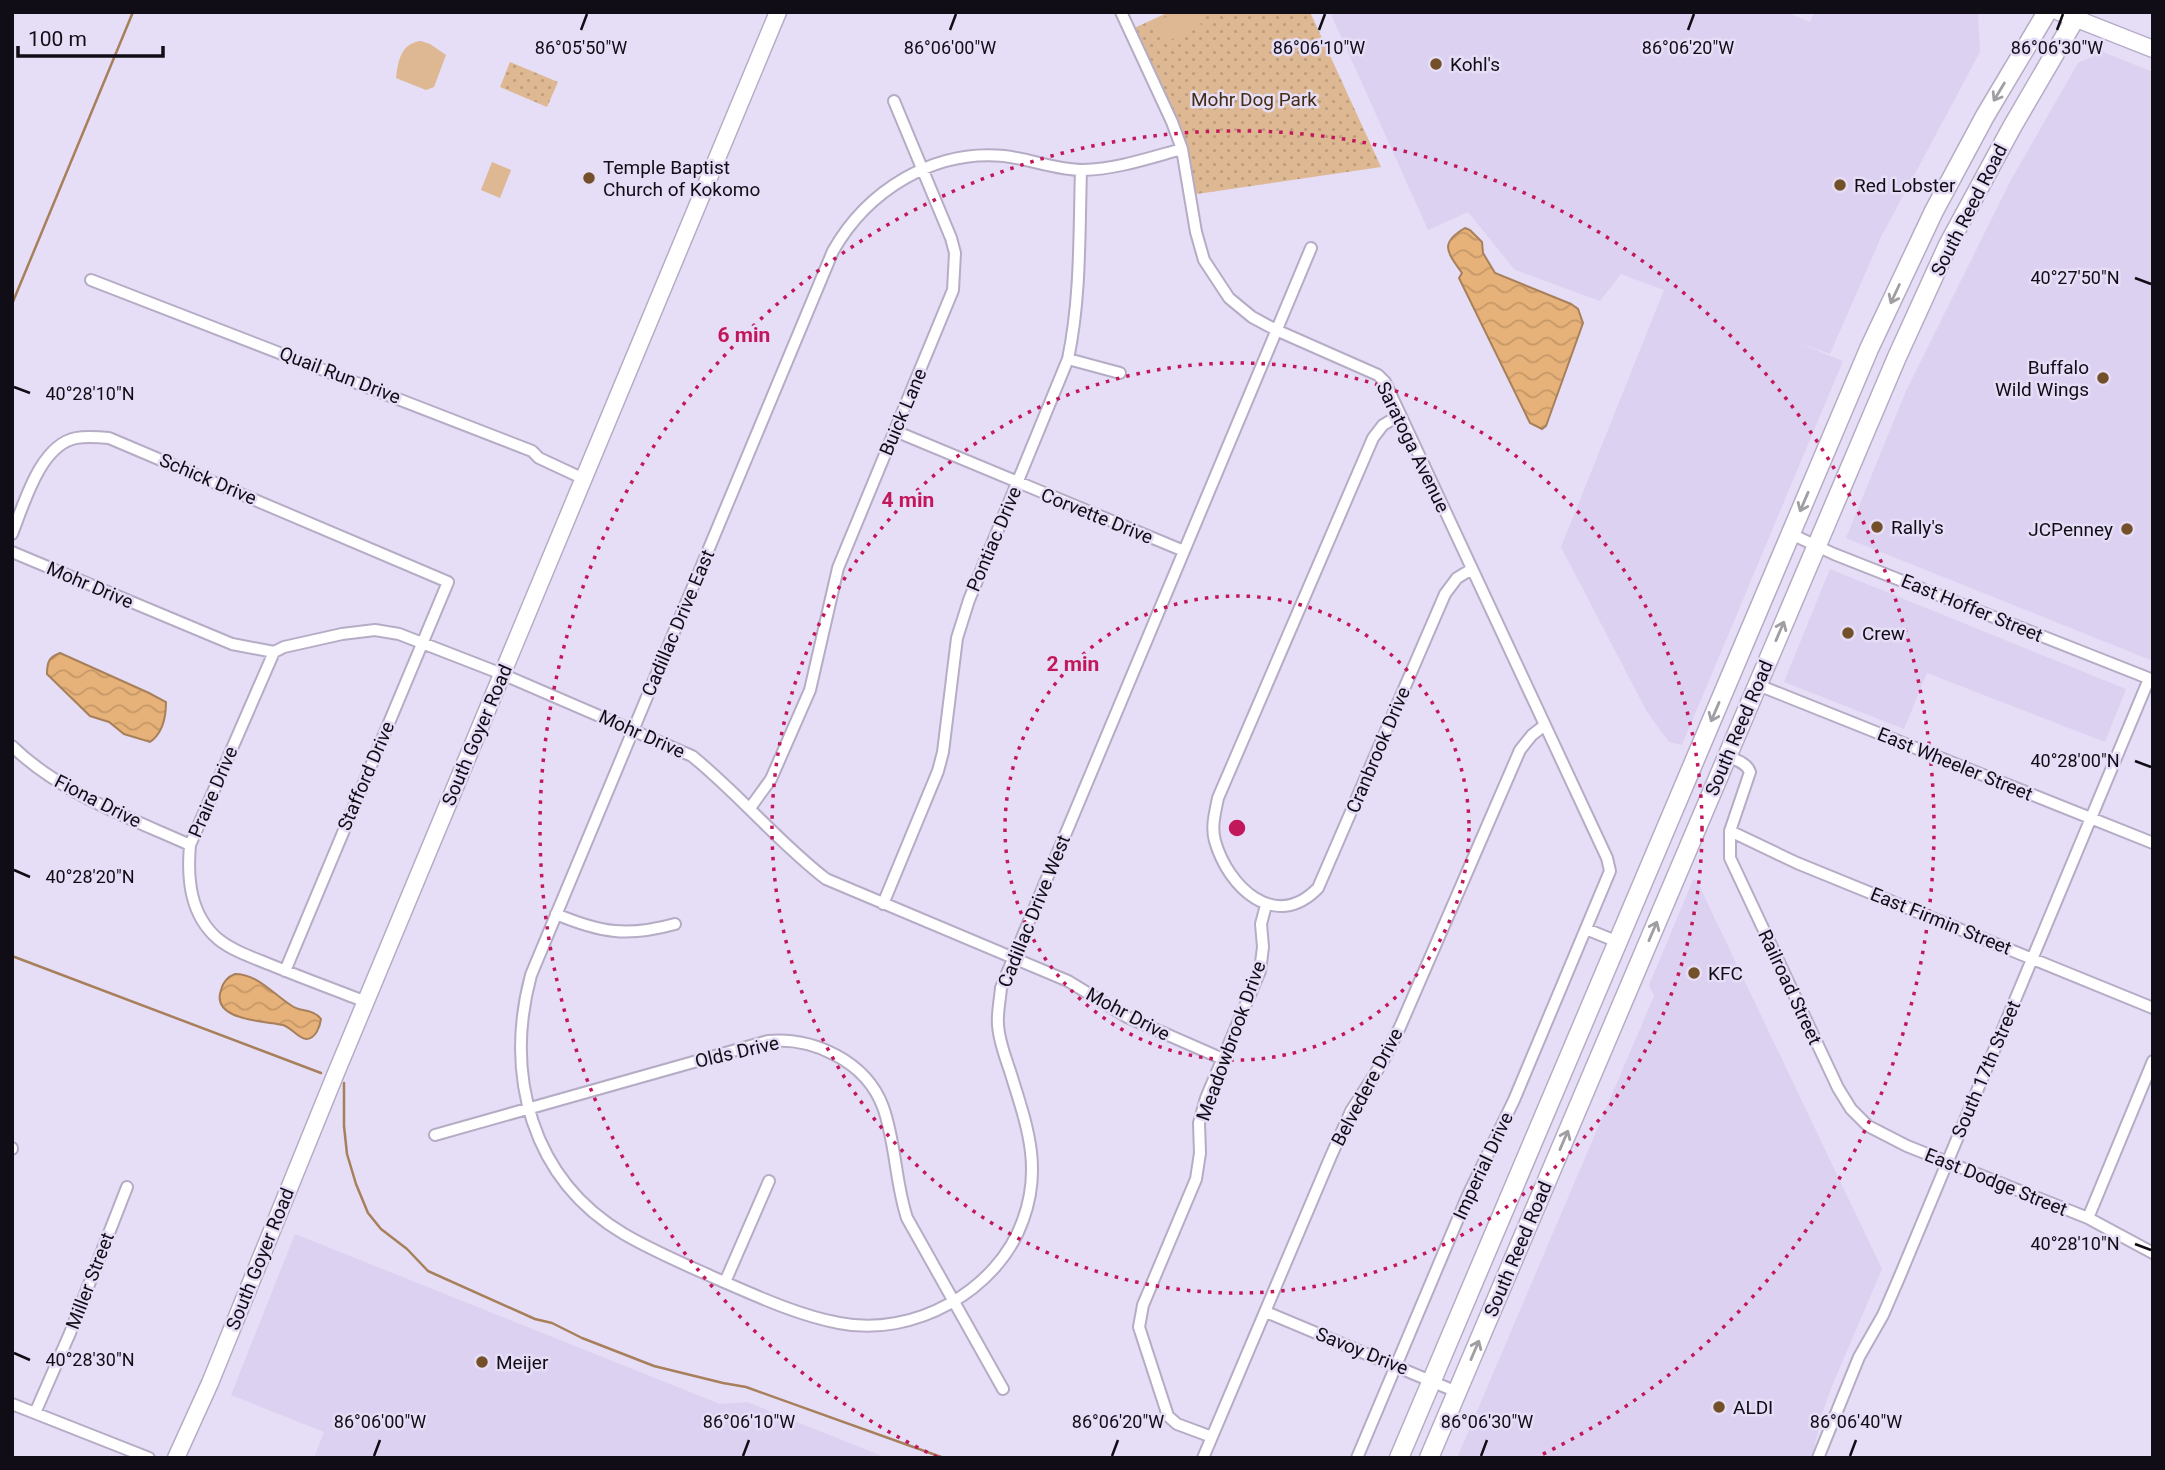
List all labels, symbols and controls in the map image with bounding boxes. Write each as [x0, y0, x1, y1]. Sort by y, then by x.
scale bar [18, 14, 163, 58]
text: 100 m [28, 27, 87, 51]
text: 86°05'50"W [535, 37, 627, 58]
text: 86°06'00"W [904, 37, 996, 58]
text: 86°06'10"W [1273, 37, 1365, 58]
text: 86°06'20"W [1642, 37, 1734, 58]
text: 86°06'30"W [2011, 37, 2103, 58]
place label: Kohl's [1450, 53, 1500, 76]
marker: Kohl's [1428, 56, 1444, 72]
one-way arrow [1992, 81, 2006, 101]
park label: Mohr Dog Park [1191, 88, 1317, 111]
street label: South Reed Road [1926, 140, 2012, 280]
place label: Temple Baptist Church of Kokomo [603, 156, 760, 201]
marker: Temple Baptist Church of Kokomo [581, 170, 597, 186]
place label: Red Lobster [1854, 174, 1956, 197]
marker: Red Lobster [1832, 177, 1848, 193]
text: 40°27'50"N [2030, 267, 2120, 288]
one-way arrow [1888, 283, 1901, 304]
text: 6 min [718, 323, 770, 347]
street label: Quail Run Drive [276, 341, 404, 409]
place label: Buffalo Wild Wings [1995, 356, 2089, 401]
street label: Buick Lane [874, 365, 932, 459]
marker: Buffalo Wild Wings [2095, 370, 2111, 386]
street label: Saratoga Avenue [1371, 378, 1455, 516]
text: 40°28'10"N [45, 383, 135, 404]
street label: Schick Drive [156, 448, 260, 510]
street label: Pontiac Drive [962, 483, 1026, 595]
street label: Corvette Drive [1038, 483, 1156, 549]
text: 4 min [882, 488, 934, 512]
one-way arrow [1797, 491, 1810, 513]
place label: Rally's [1891, 516, 1944, 539]
place label: JCPenney [2028, 518, 2113, 541]
marker: Rally's [1869, 519, 1885, 535]
marker: JCPenney [2119, 521, 2135, 537]
street label: Cadillac Drive East [637, 546, 719, 700]
street label: Mohr Drive [43, 556, 137, 614]
street label: East Hoffer Street [1898, 569, 2046, 647]
one-way arrow [1774, 621, 1787, 643]
place label: Crew [1862, 622, 1905, 645]
marker: Crew [1840, 625, 1856, 641]
text: 2 min [1047, 652, 1099, 676]
street label: South Reed Road [1700, 657, 1778, 799]
street label: South Goyer Road [437, 661, 517, 809]
street label: Cranbrook Drive [1341, 683, 1415, 817]
one-way arrow [1708, 701, 1721, 722]
street label: Mohr Drive [595, 705, 689, 763]
street label: Stafford Drive [333, 718, 399, 834]
street label: East Wheeler Street [1874, 722, 2036, 806]
street label: Praire Drive [184, 743, 242, 841]
text: 40°28'00"N [2030, 750, 2120, 771]
street label: Fiona Drive [51, 769, 145, 833]
centre of rings [1225, 816, 1249, 840]
street label: Cadillac Drive West [993, 831, 1075, 991]
text: 40°28'20"N [45, 866, 135, 887]
street label: East Firmin Street [1867, 882, 2015, 960]
one-way arrow [1647, 921, 1660, 942]
street label: Railroad Street [1753, 926, 1827, 1048]
street label: Meadowbrook Drive [1191, 958, 1271, 1124]
place label: KFC [1708, 962, 1743, 985]
marker: KFC [1686, 965, 1702, 981]
street label: Mohr Drive [1082, 982, 1174, 1046]
street label: South 17th Street [1947, 997, 2025, 1141]
street label: Belvedere Drive [1326, 1024, 1408, 1150]
street label: Olds Drive [693, 1031, 781, 1073]
street label: Imperial Drive [1448, 1109, 1518, 1223]
one-way arrow [1558, 1130, 1571, 1152]
street label: East Dodge Street [1921, 1143, 2071, 1221]
street label: South Reed Road [1479, 1178, 1557, 1320]
street label: South Goyer Road [221, 1185, 299, 1333]
street label: Miller Street [61, 1229, 119, 1333]
text: 40°28'10"N [2030, 1233, 2120, 1254]
street label: Savoy Drive [1312, 1322, 1412, 1380]
one-way arrow [1469, 1339, 1482, 1361]
text: 40°28'30"N [45, 1349, 135, 1370]
place label: Meijer [496, 1351, 549, 1374]
marker: Meijer [474, 1354, 490, 1370]
place label: ALDI [1733, 1396, 1773, 1419]
marker: ALDI [1711, 1399, 1727, 1415]
text: 86°06'00"W [334, 1411, 426, 1432]
text: 86°06'10"W [703, 1411, 795, 1432]
text: 86°06'20"W [1072, 1411, 1164, 1432]
text: 86°06'30"W [1441, 1411, 1533, 1432]
text: 86°06'40"W [1810, 1411, 1902, 1432]

